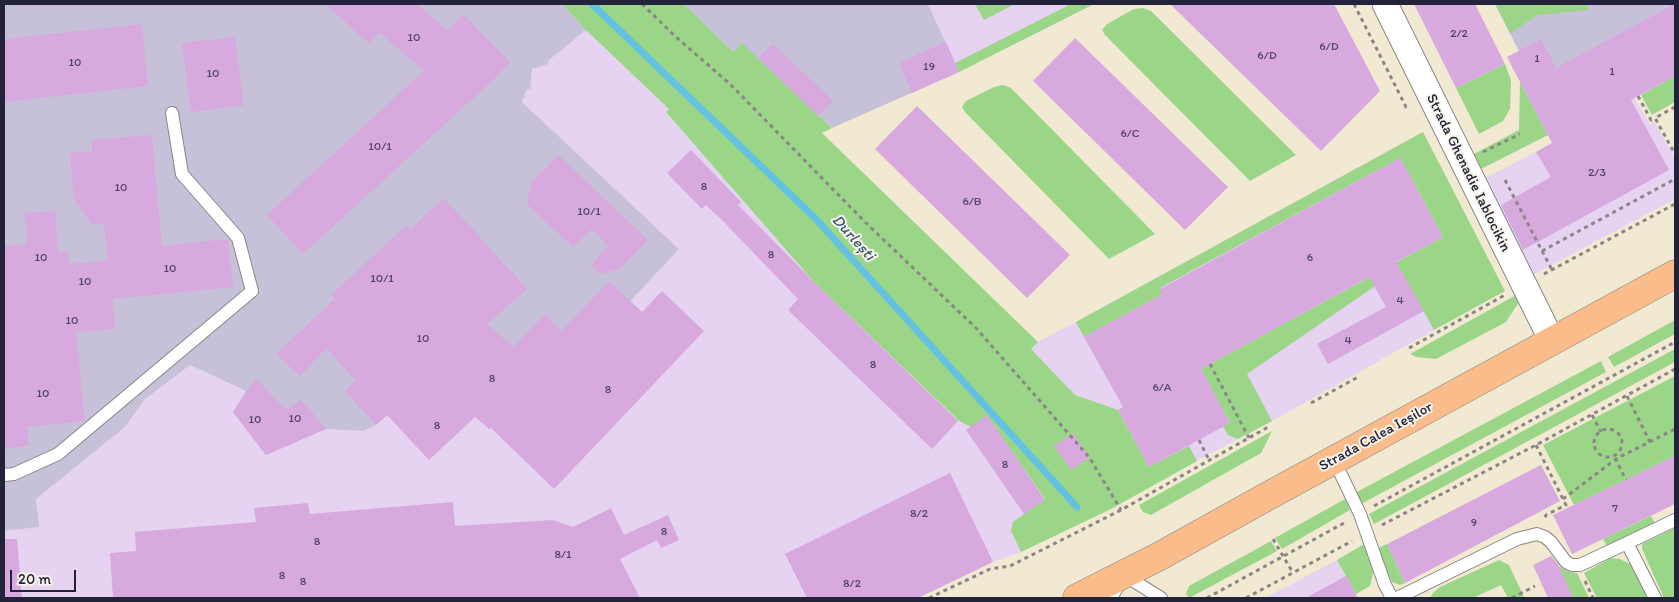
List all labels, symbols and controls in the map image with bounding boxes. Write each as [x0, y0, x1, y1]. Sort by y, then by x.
house number: 2/2 [1450, 27, 1468, 41]
house number: 10 [408, 31, 420, 45]
house number: 6/D [1319, 40, 1339, 54]
house number: 6/D [1257, 49, 1277, 63]
house number: 1 [1534, 52, 1540, 66]
house number: 10 [69, 56, 81, 70]
house number: 19 [923, 60, 935, 74]
house number: 1 [1609, 65, 1615, 79]
house number: 10 [207, 67, 219, 81]
street label: Strada Ghenadie Iablocikin [1422, 91, 1514, 255]
house number: 6/C [1120, 127, 1140, 141]
house number: 10/1 [368, 140, 392, 154]
house number: 2/3 [1588, 166, 1606, 180]
house number: 8 [701, 180, 707, 194]
house number: 10 [115, 181, 127, 195]
house number: 6/B [962, 195, 982, 209]
house number: 10/1 [577, 205, 601, 219]
water label: Durlești [827, 211, 879, 265]
house number: 8 [768, 248, 774, 262]
house number: 10 [35, 251, 47, 265]
house number: 6 [1307, 251, 1313, 265]
house number: 10 [164, 262, 176, 276]
house number: 10/1 [370, 272, 394, 286]
house number: 10 [79, 275, 91, 289]
house number: 4 [1396, 294, 1404, 308]
house number: 10 [66, 314, 78, 328]
house number: 10 [417, 332, 429, 346]
house number: 4 [1344, 334, 1352, 348]
house number: 8 [870, 358, 876, 372]
house number: 8 [489, 372, 495, 386]
house number: 6/A [1152, 381, 1172, 395]
house number: 8 [605, 383, 611, 397]
house number: 10 [37, 387, 49, 401]
street label: Strada Calea Ieșilor [1316, 398, 1436, 476]
house number: 10 [289, 412, 301, 426]
house number: 10 [249, 413, 261, 427]
house number: 8 [434, 419, 440, 433]
house number: 8 [1002, 458, 1008, 472]
house number: 7 [1612, 502, 1618, 516]
house number: 8/2 [910, 507, 928, 521]
house number: 9 [1471, 516, 1477, 530]
house number: 8 [661, 525, 667, 539]
house number: 8 [314, 535, 320, 549]
house number: 8/1 [554, 548, 572, 562]
scale bar [12, 560, 79, 592]
house number: 8 [279, 569, 285, 583]
text: 20 m [18, 570, 51, 588]
house number: 8 [300, 575, 306, 589]
house number: 8/2 [843, 577, 861, 591]

